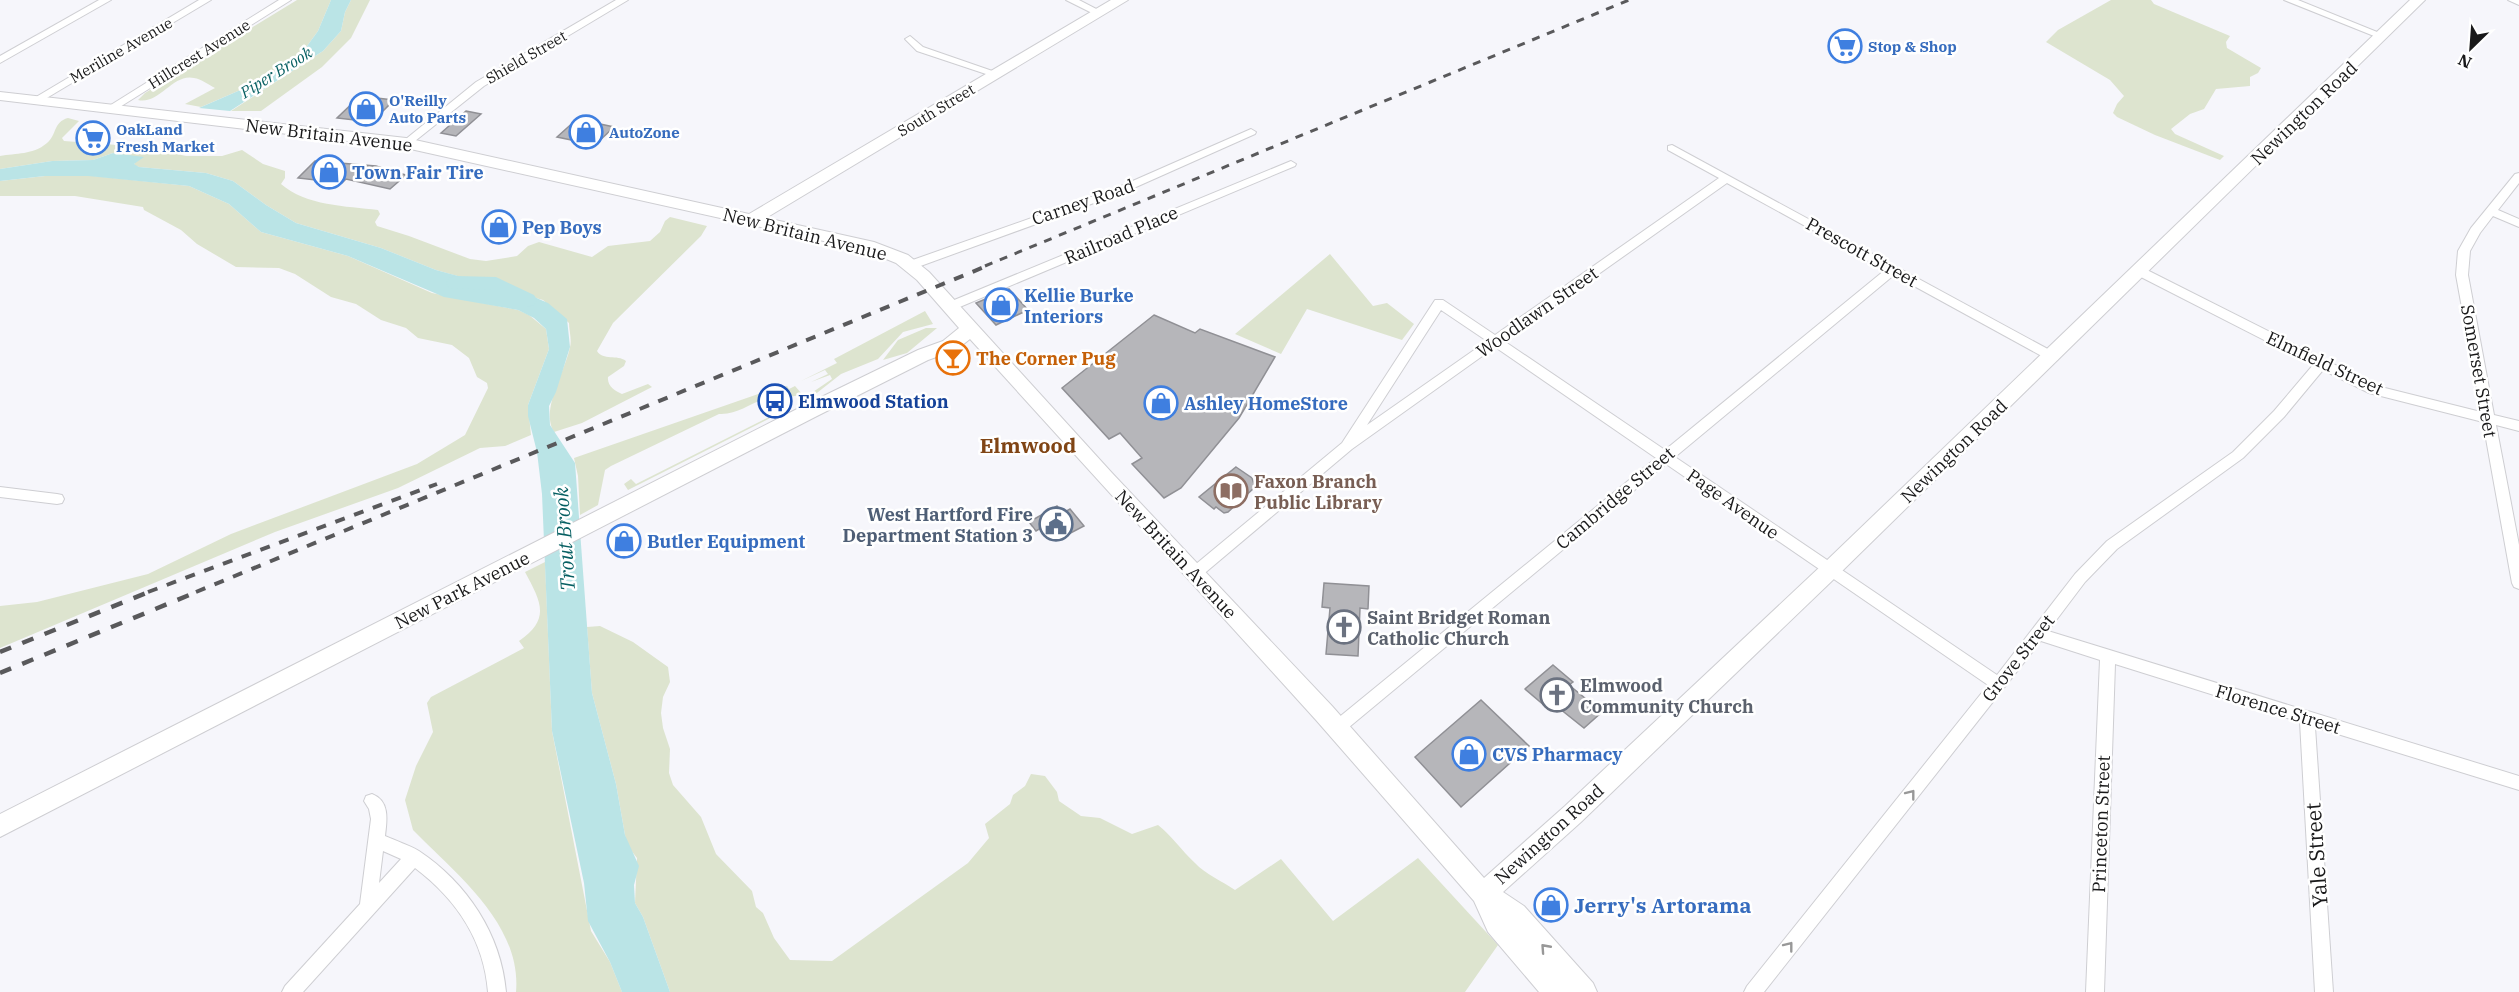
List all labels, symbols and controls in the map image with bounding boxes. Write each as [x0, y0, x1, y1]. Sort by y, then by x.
street label: Meriline Avenue [66, 13, 176, 87]
street label: Hillcrest Avenue [144, 15, 254, 93]
north arrow [2441, 18, 2501, 78]
street label: Shield Street [482, 26, 570, 88]
supermarket icon: Stop & Shop [1827, 28, 1863, 64]
place label: Stop & Shop [1868, 37, 1957, 56]
water label: Piper Brook [235, 42, 316, 103]
text: N [2455, 50, 2475, 73]
street label: Newington Road [2246, 56, 2362, 170]
street label: South Street [894, 79, 978, 141]
shop icon: O'Reilly Auto Parts [348, 91, 384, 127]
place label: O'Reilly Auto Parts [389, 91, 466, 127]
street label: New Britain Avenue [244, 113, 414, 157]
shop icon: AutoZone [568, 114, 604, 150]
supermarket icon: OakLand Fresh Market [75, 120, 111, 156]
place label: OakLand Fresh Market [116, 120, 215, 156]
place label: AutoZone [609, 123, 680, 142]
shop icon: Town Fair Tire [311, 154, 347, 190]
place label: Town Fair Tire [352, 161, 484, 184]
street label: Carney Road [1029, 174, 1137, 230]
street label: Railroad Place [1061, 201, 1181, 269]
street label: New Britain Avenue [721, 202, 889, 266]
shop icon: Pep Boys [481, 209, 517, 245]
street label: Prescott Street [1802, 212, 1922, 292]
place label: Pep Boys [522, 216, 602, 239]
street label: Woodlawn Street [1472, 261, 1602, 363]
place label: Kellie Burke Interiors [1024, 284, 1134, 328]
shop icon: Kellie Burke Interiors [983, 287, 1019, 323]
street label: Somerset Street [2456, 303, 2502, 439]
street label: Elmfield Street [2263, 326, 2387, 400]
bar icon: The Corner Pug [935, 340, 971, 376]
place label: The Corner Pug [976, 347, 1116, 370]
bus stop icon: Elmwood Station [757, 383, 793, 419]
shop icon: Ashley HomeStore [1143, 385, 1179, 421]
place label: Elmwood Station [798, 390, 949, 413]
place label: Ashley HomeStore [1184, 392, 1348, 415]
street label: Newington Road [1896, 394, 2012, 508]
district label: Elmwood [980, 431, 1076, 459]
street label: Cambridge Street [1551, 442, 1679, 554]
street label: Page Avenue [1682, 464, 1784, 544]
place label: Faxon Branch Public Library [1254, 470, 1383, 514]
library icon: Faxon Branch Public Library [1213, 473, 1249, 509]
street label: New Britain Avenue [1110, 485, 1242, 623]
water label: Trout Brook [547, 486, 581, 592]
place label: West Hartford Fire Department Station 3 [842, 503, 1033, 547]
public building icon: West Hartford Fire Department Station 3 [1038, 506, 1074, 542]
shop icon: Butler Equipment [606, 523, 642, 559]
place label: Butler Equipment [647, 530, 806, 553]
street label: New Park Avenue [391, 546, 533, 634]
place label: Saint Bridget Roman Catholic Church [1367, 606, 1551, 650]
church icon: Saint Bridget Roman Catholic Church [1326, 609, 1362, 645]
street label: Grove Street [1977, 610, 2059, 706]
place label: Elmwood Community Church [1580, 674, 1754, 718]
church icon: Elmwood Community Church [1539, 677, 1575, 713]
street label: Florence Street [2213, 679, 2343, 739]
shop icon: CVS Pharmacy [1451, 736, 1487, 772]
place label: CVS Pharmacy [1492, 743, 1623, 766]
street label: Princeton Street [2087, 755, 2115, 893]
street label: Newington Road [1489, 779, 1609, 889]
one-way arrow [1903, 789, 1914, 800]
street label: Yale Street [2298, 802, 2334, 908]
shop icon: Jerry's Artorama [1533, 887, 1569, 923]
place label: Jerry's Artorama [1574, 891, 1751, 919]
one-way arrow [1782, 942, 1793, 953]
one-way arrow [1541, 944, 1552, 955]

